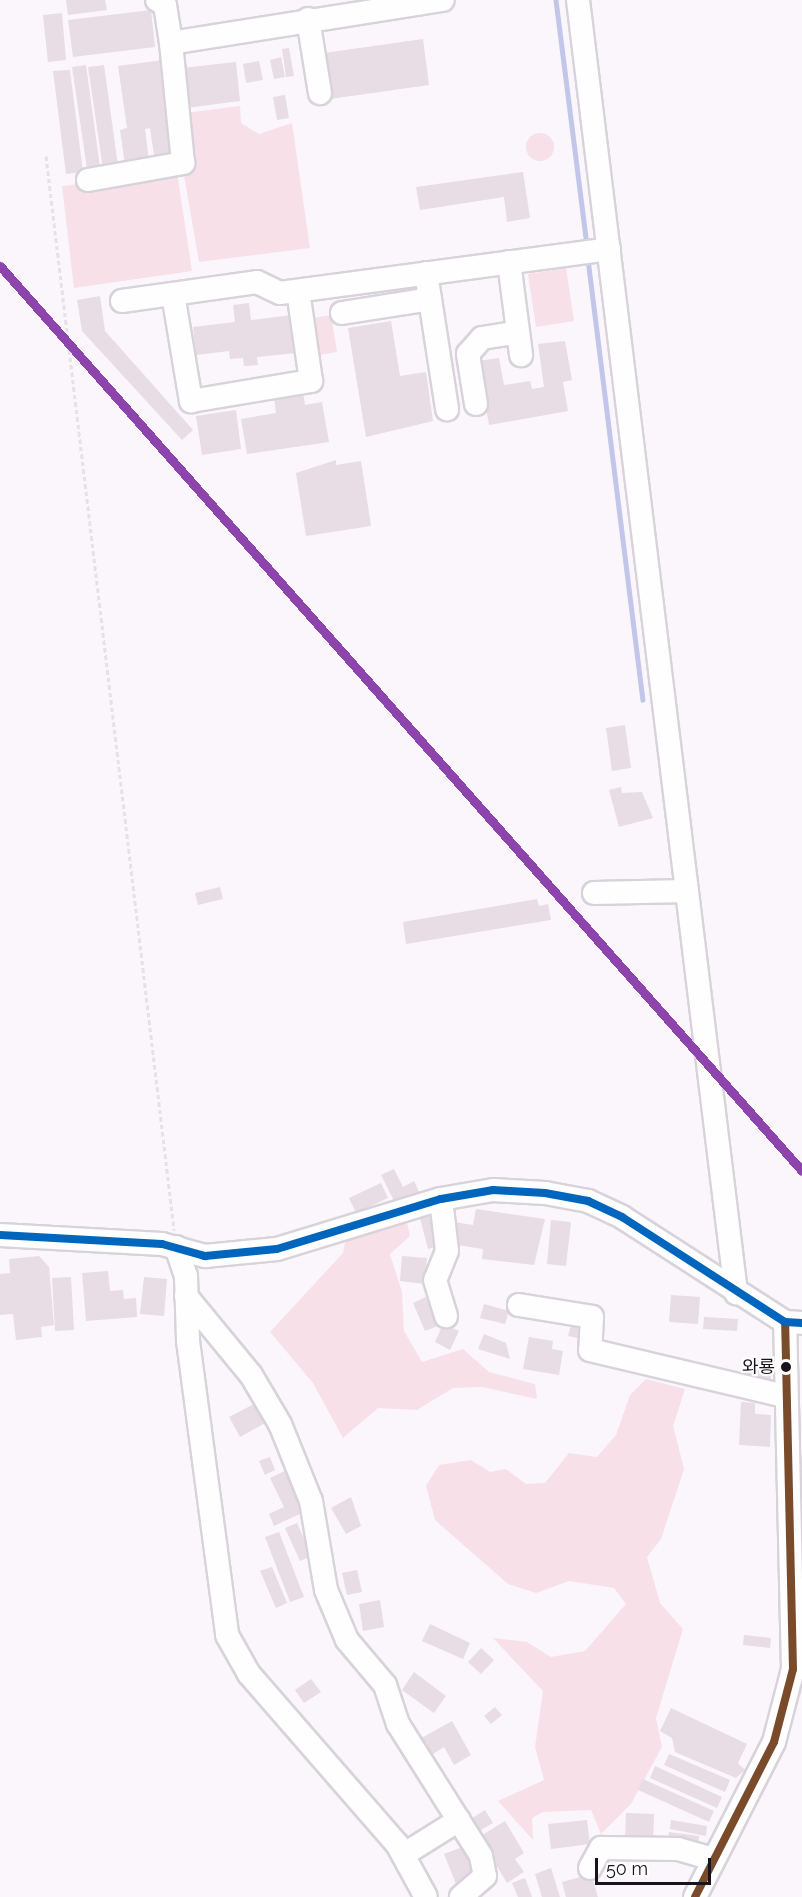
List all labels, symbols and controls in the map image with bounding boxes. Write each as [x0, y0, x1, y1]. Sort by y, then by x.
place label: 와룡 [742, 1356, 775, 1378]
marker: 와룡 [780, 1361, 792, 1373]
scale bar [598, 1846, 714, 1884]
text: 50 m [606, 1858, 648, 1879]

